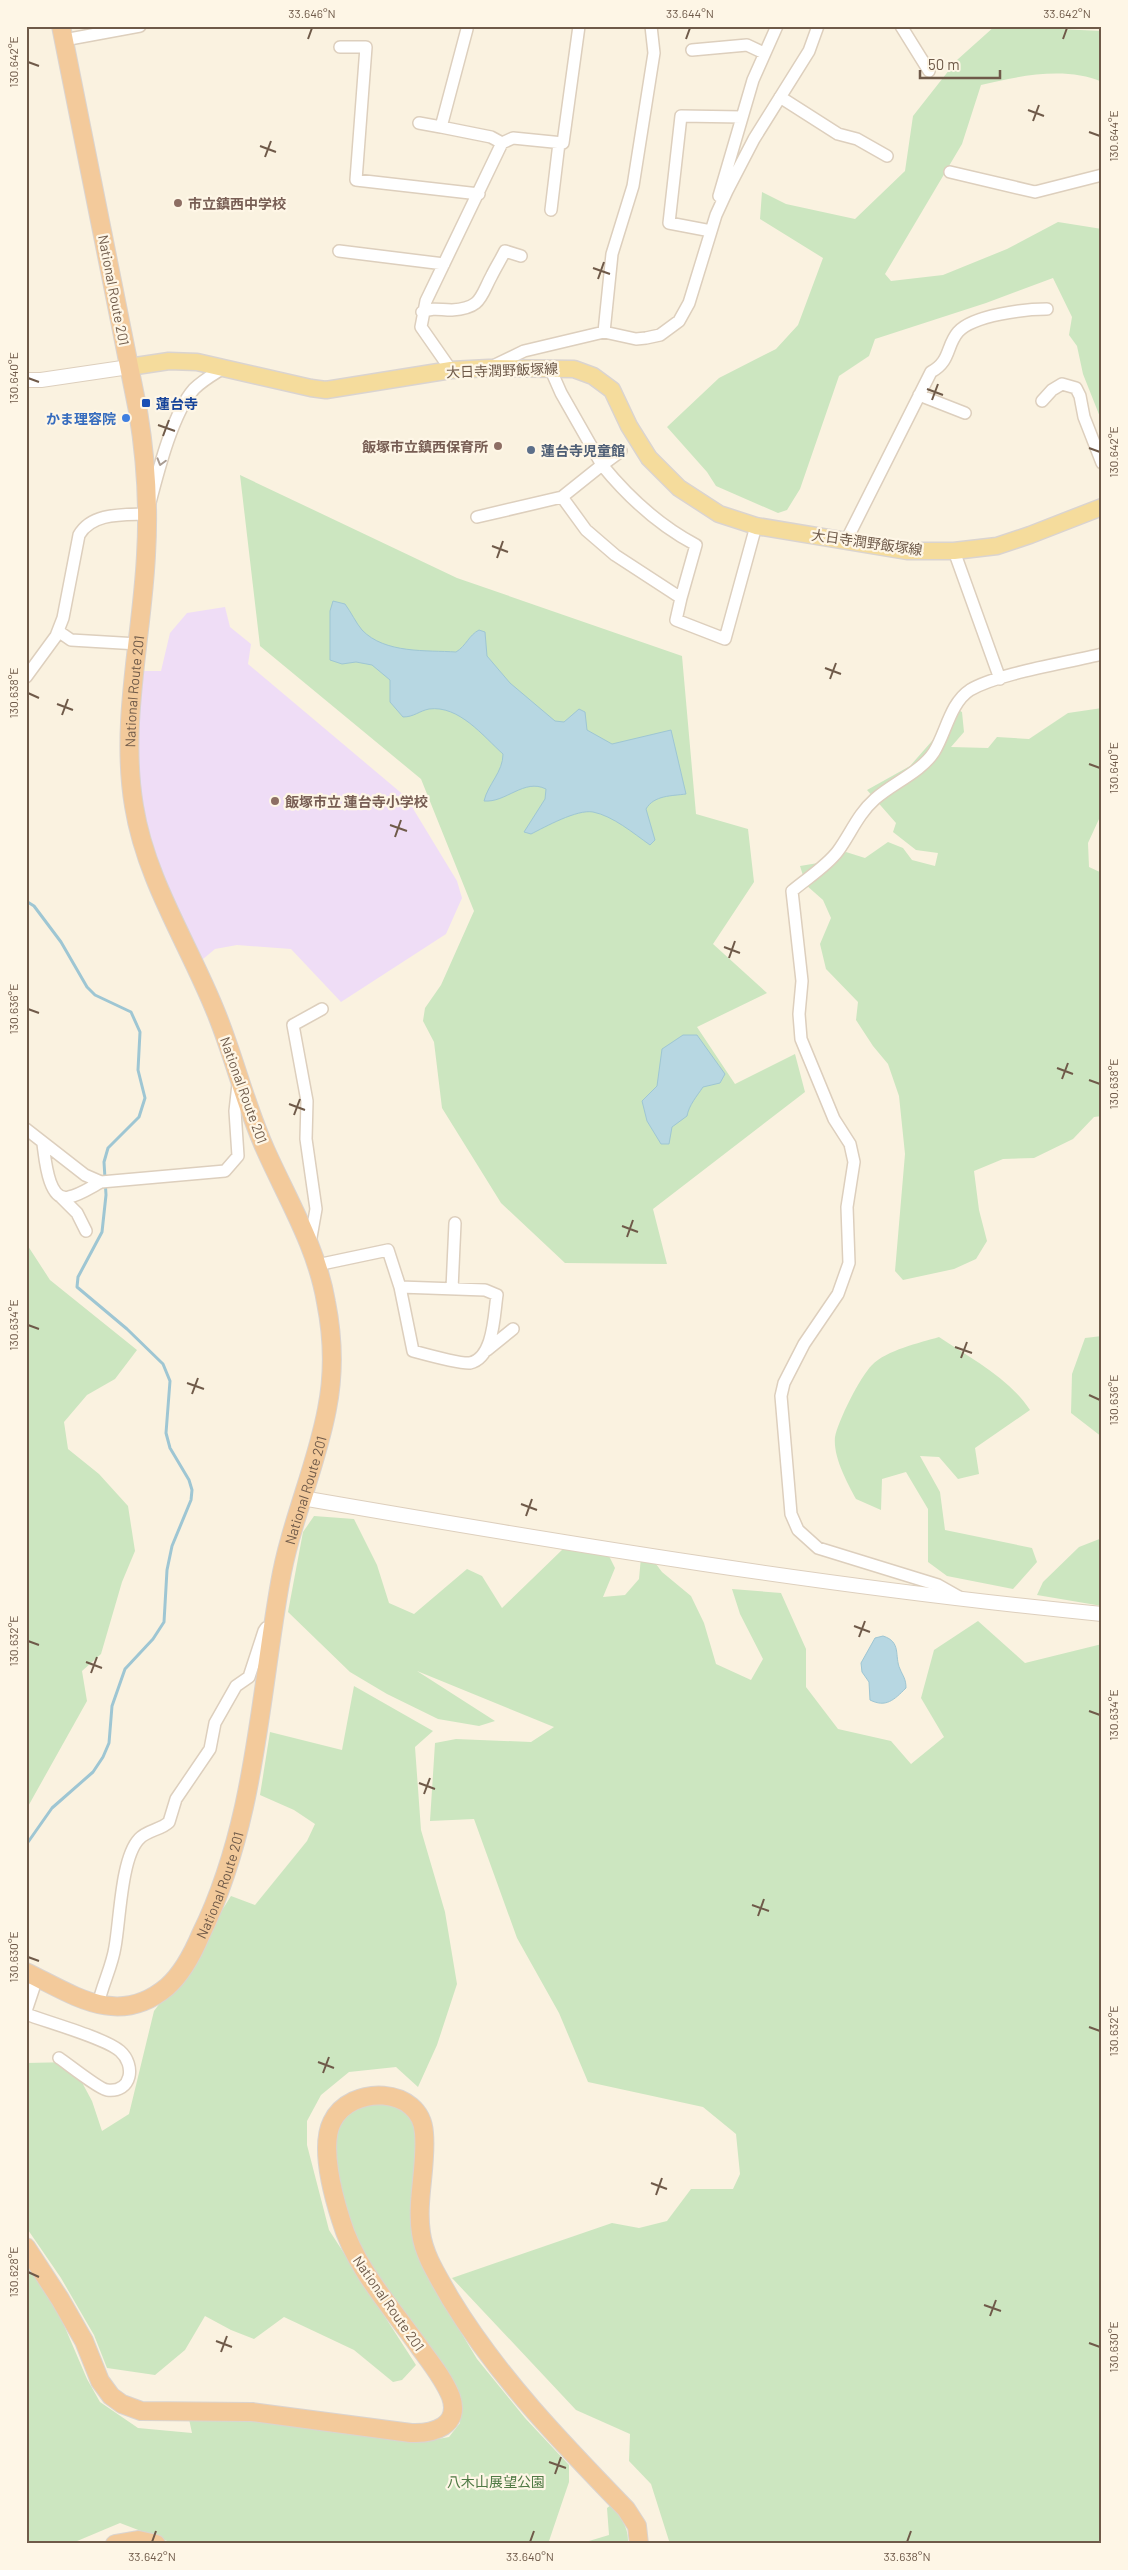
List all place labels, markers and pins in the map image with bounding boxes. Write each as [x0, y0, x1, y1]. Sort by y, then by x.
place label: 市立鎮西中学校 [188, 195, 286, 212]
marker: 市立鎮西中学校 [172, 197, 184, 209]
place label: 蓮台寺 [156, 395, 198, 412]
marker: 蓮台寺 [140, 397, 152, 409]
place label: かま理容院 [46, 410, 116, 427]
marker: かま理容院 [120, 412, 132, 424]
place label: 飯塚市立鎮西保育所 [362, 438, 488, 455]
marker: 飯塚市立鎮西保育所 [492, 440, 504, 452]
place label: 蓮台寺児童館 [541, 442, 625, 459]
marker: 蓮台寺児童館 [525, 444, 537, 456]
place label: 飯塚市立 蓮台寺小学校 [285, 793, 428, 810]
marker: 飯塚市立 蓮台寺小学校 [269, 795, 281, 807]

